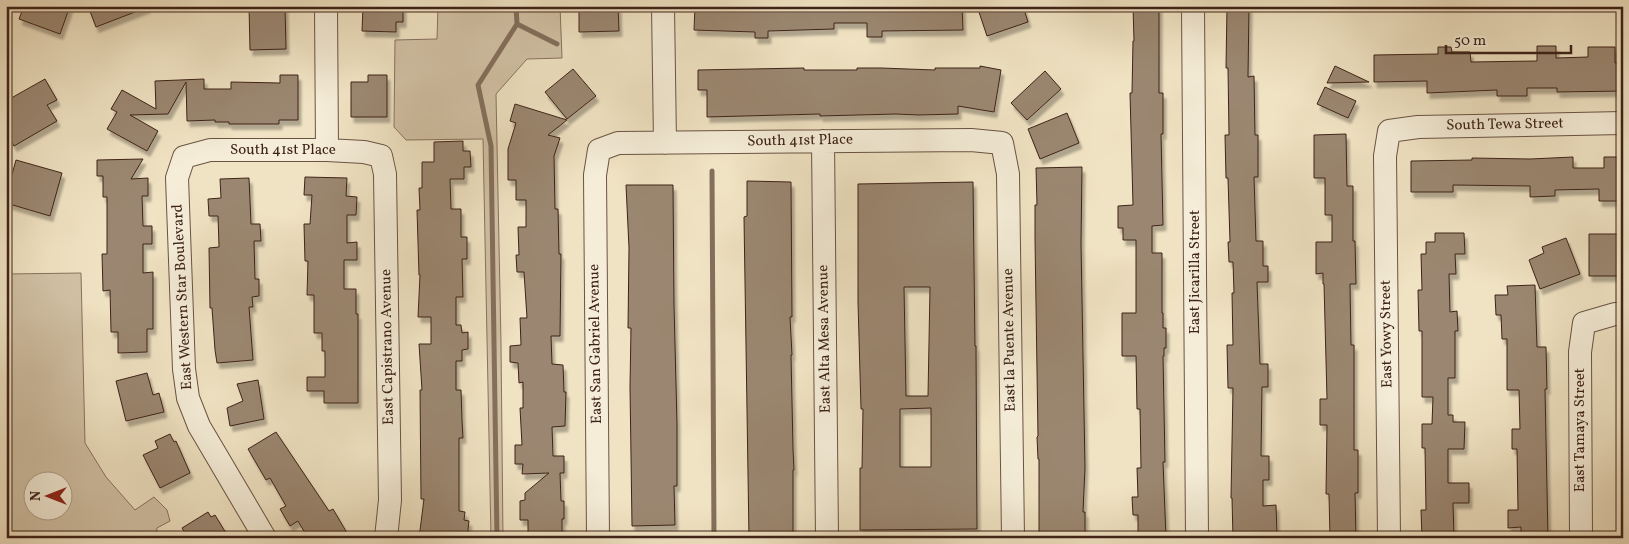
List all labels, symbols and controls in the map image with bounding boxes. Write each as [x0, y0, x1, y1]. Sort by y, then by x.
scale bar [1446, 22, 1572, 54]
text: 50 m [1454, 31, 1486, 52]
street label: South Tewa Street [1446, 113, 1564, 137]
street label: South 41st Place [747, 130, 853, 152]
street label: South 41st Place [230, 140, 336, 161]
street label: East Western Star Boulevard [168, 203, 198, 391]
street label: East Jicarilla Street [1185, 210, 1206, 334]
street label: East San Gabriel Avenue [584, 264, 608, 424]
street label: East Alta Mesa Avenue [813, 264, 837, 414]
street label: East la Puente Avenue [998, 268, 1022, 412]
street label: East Capistrano Avenue [376, 269, 400, 425]
street label: East Yowy Street [1376, 280, 1398, 388]
street label: East Tamaya Street [1570, 368, 1591, 492]
north arrow [22, 472, 72, 522]
text: N [27, 491, 46, 501]

